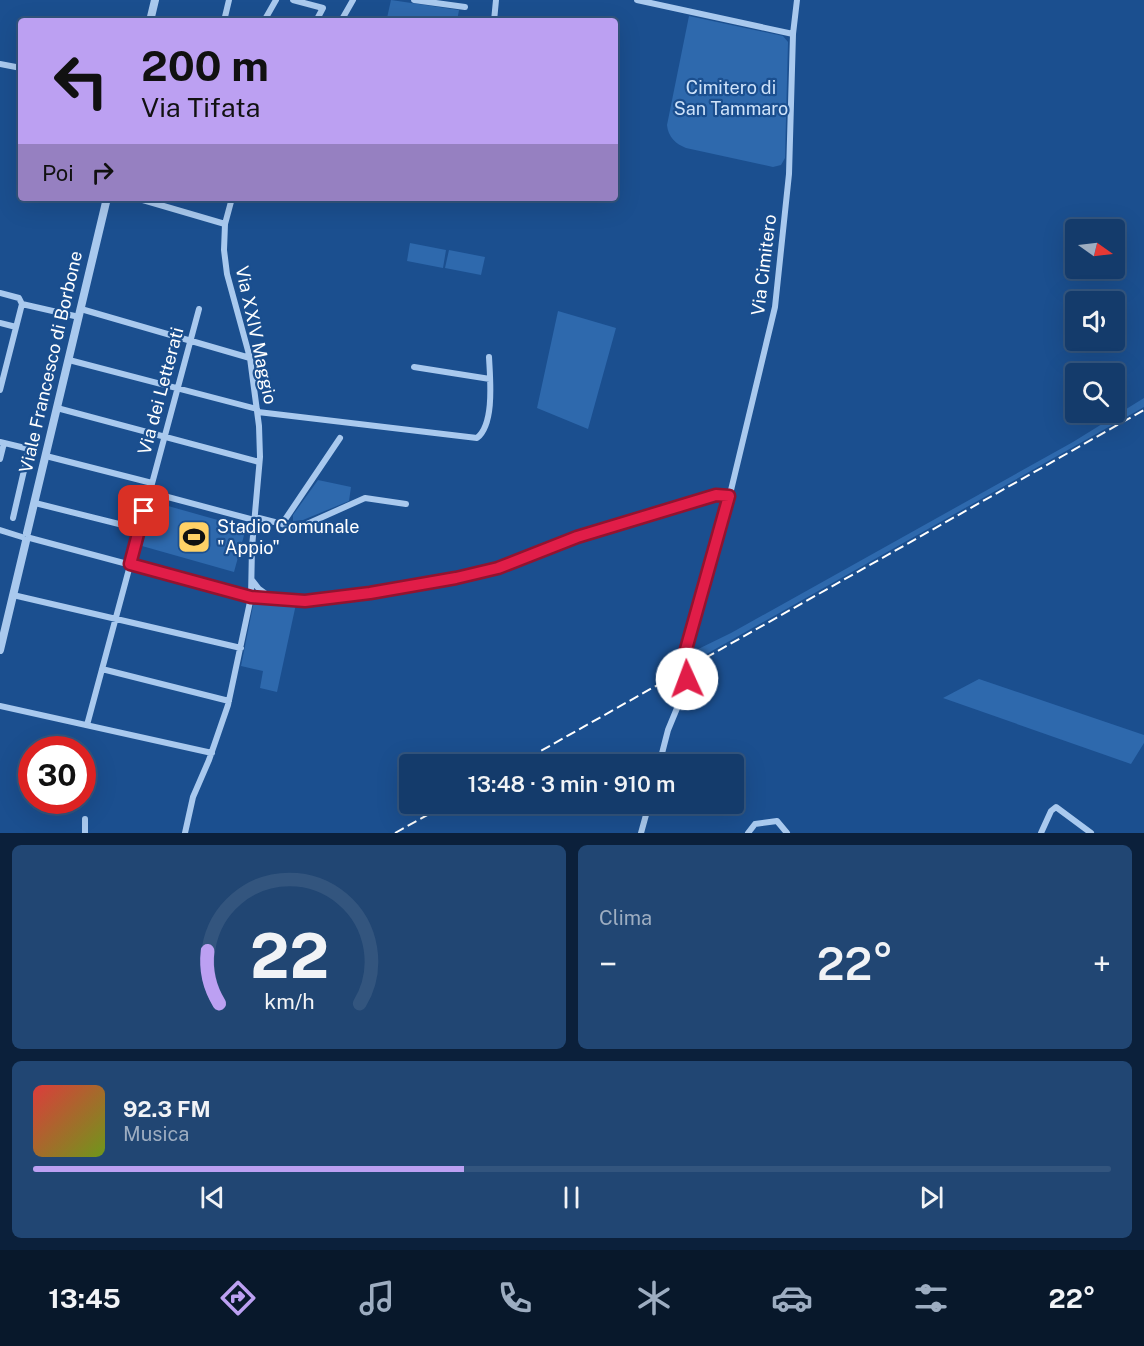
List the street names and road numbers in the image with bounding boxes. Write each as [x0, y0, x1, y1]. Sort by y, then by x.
street label: Via Cimitero [747, 213, 780, 317]
street label: Viale Francesco di Borbone [15, 249, 86, 475]
street label: Via XXIV Maggio [232, 264, 281, 406]
street label: Via dei Letterati [133, 325, 188, 457]

